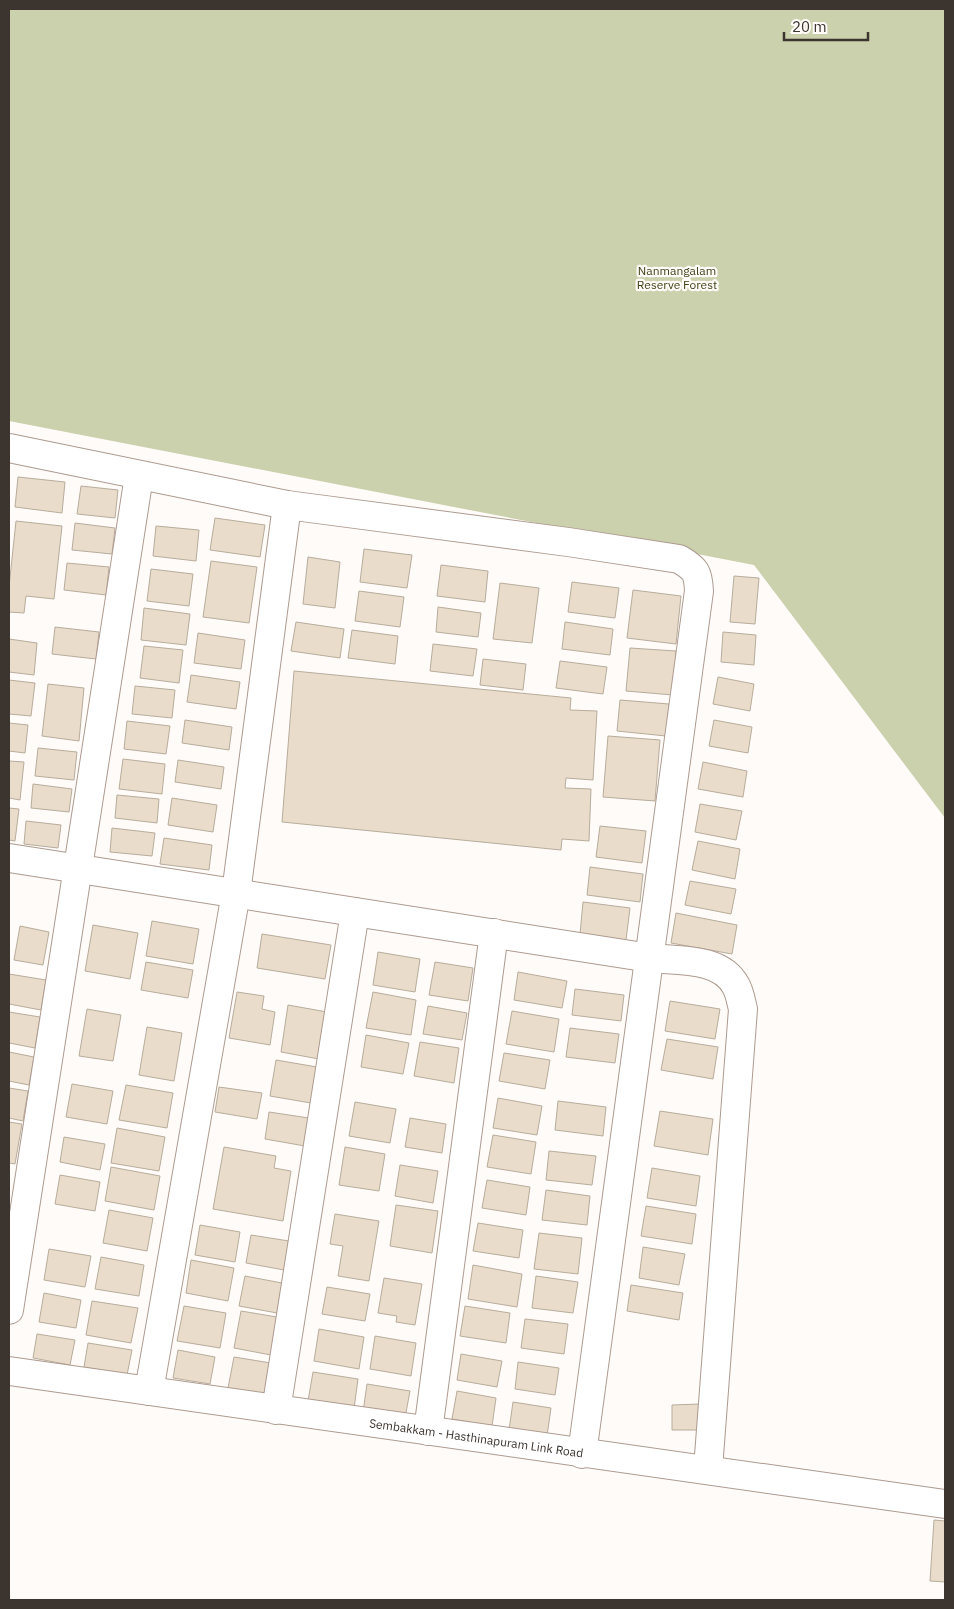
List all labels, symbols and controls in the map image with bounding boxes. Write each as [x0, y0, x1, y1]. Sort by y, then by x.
scale bar [784, 10, 868, 42]
text: 20 m [792, 17, 827, 36]
park label: Nanmangalam Reserve Forest [637, 263, 717, 292]
street label: Sembakkam - Hasthinapuram Link Road [368, 1415, 584, 1460]

